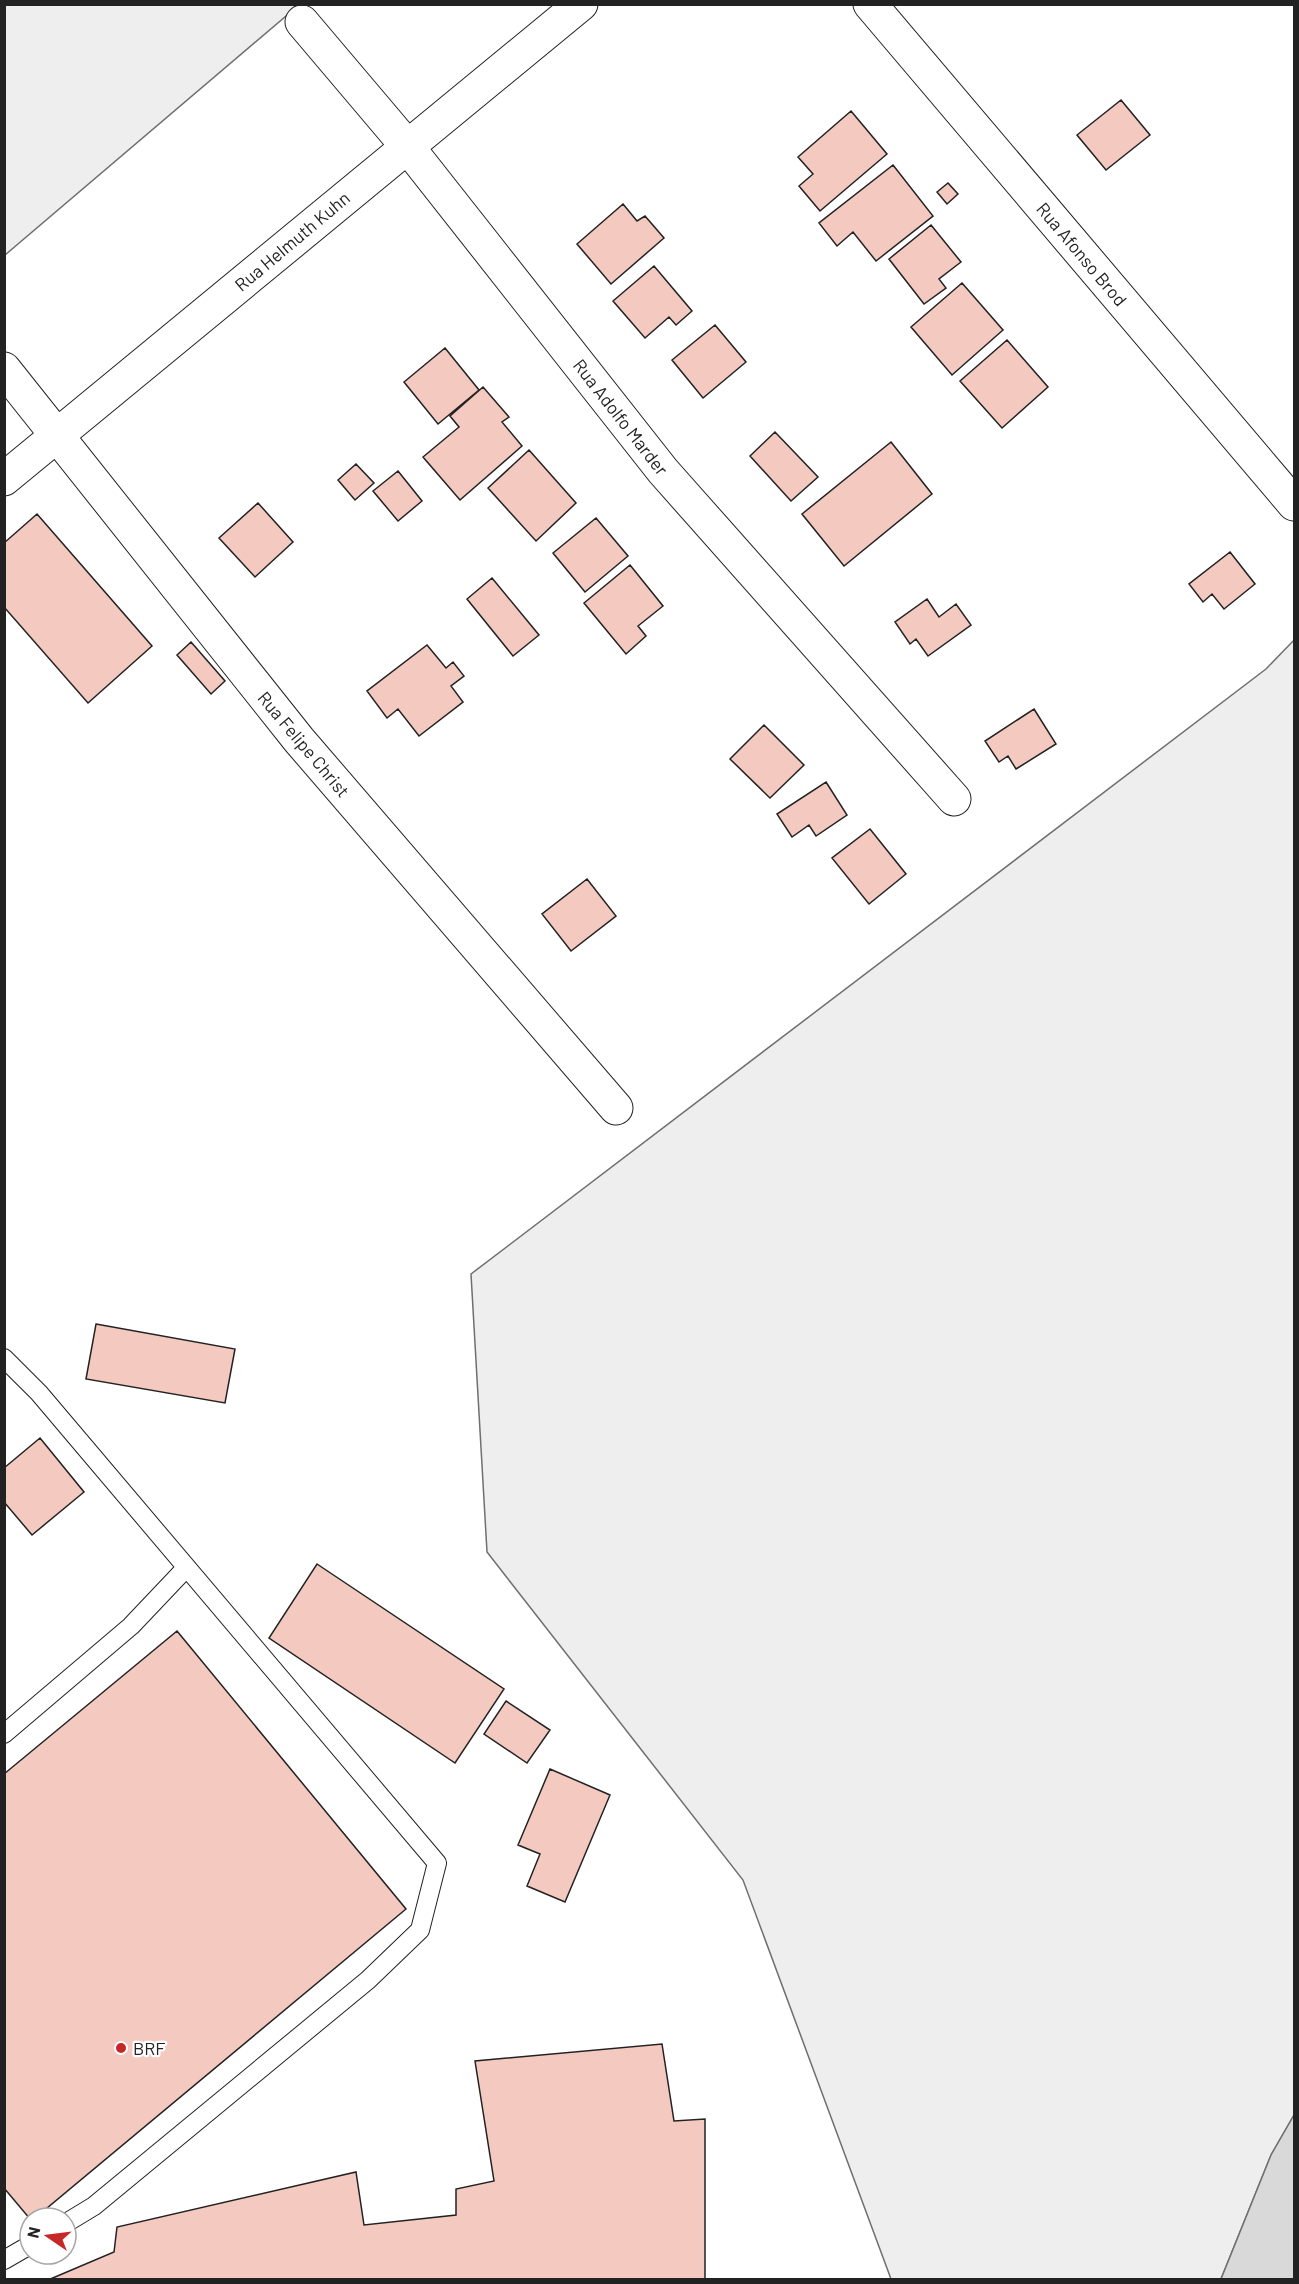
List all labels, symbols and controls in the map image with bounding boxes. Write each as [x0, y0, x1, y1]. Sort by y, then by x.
street label: Rua Helmuth Kuhn [230, 186, 354, 296]
street label: Rua Afonso Brod [1032, 198, 1132, 310]
street label: Rua Adolfo Marder [569, 355, 673, 480]
street label: Rua Felipe Christ [253, 687, 355, 801]
place label: BRF [133, 2037, 166, 2059]
marker: BRF [114, 2041, 128, 2055]
north arrow [18, 2206, 78, 2266]
text: N [22, 2225, 43, 2240]

